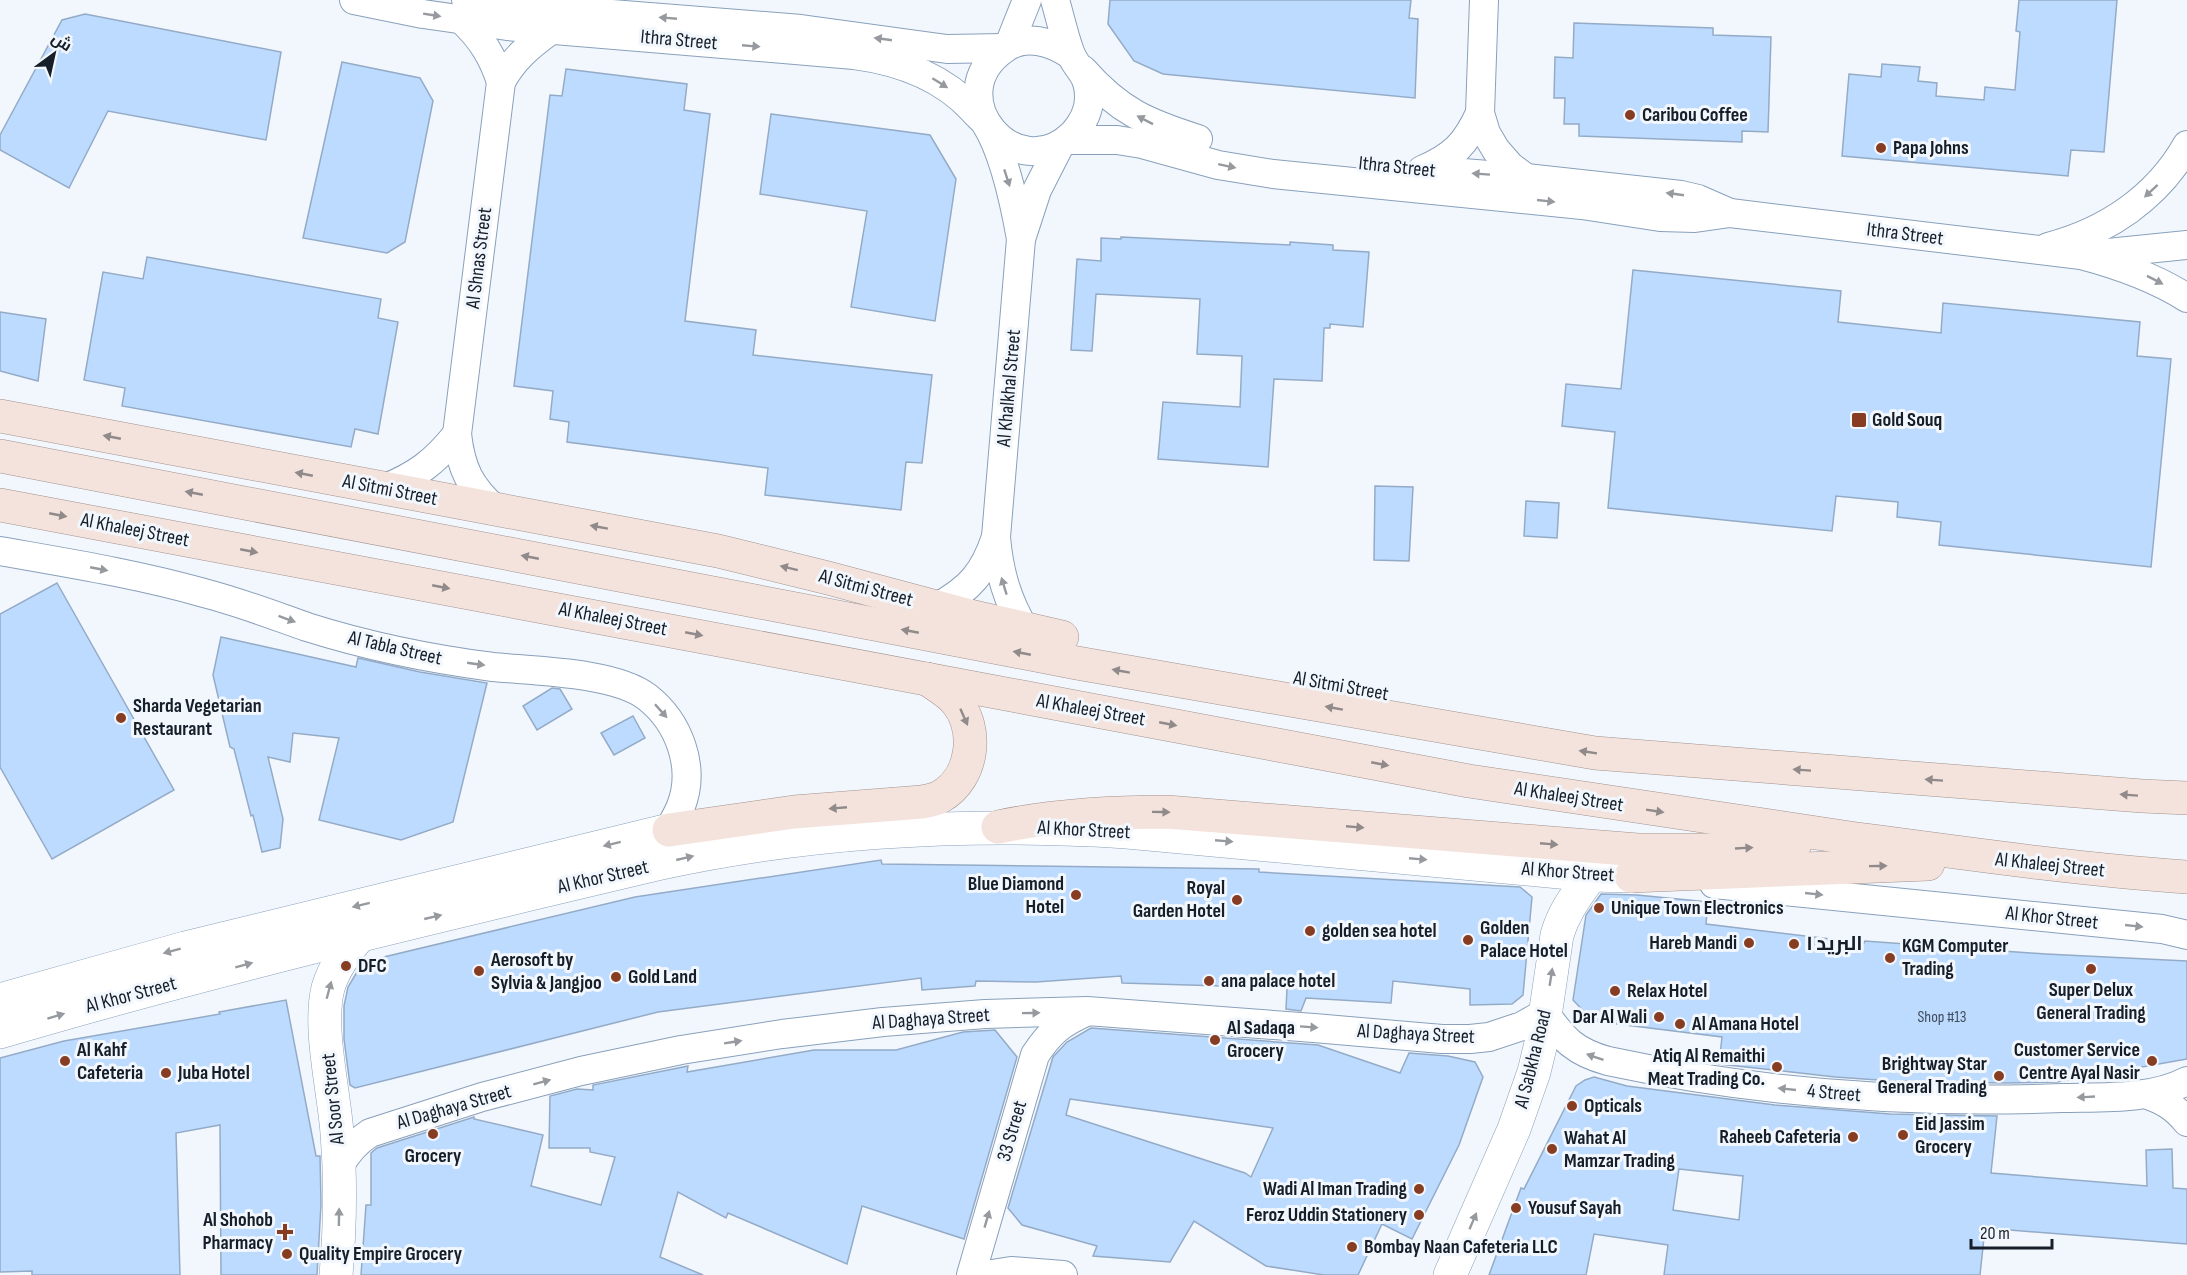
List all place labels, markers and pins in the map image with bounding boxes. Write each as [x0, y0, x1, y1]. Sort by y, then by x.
place label: Caribou Coffee [1642, 103, 1748, 127]
marker: Caribou Coffee [1623, 108, 1637, 122]
place label: Papa Johns [1893, 136, 1969, 160]
marker: Papa Johns [1874, 141, 1888, 155]
place label: Gold Souq [1872, 408, 1942, 432]
marker: Gold Souq [1850, 411, 1868, 429]
place label: Sharda Vegetarian Restaurant [133, 694, 262, 741]
marker: Sharda Vegetarian Restaurant [114, 711, 128, 725]
place label: Blue Diamond Hotel [968, 872, 1064, 919]
place label: Royal Garden Hotel [1133, 876, 1225, 923]
marker: Blue Diamond Hotel [1069, 888, 1083, 902]
marker: Royal Garden Hotel [1230, 893, 1244, 907]
place label: Unique Town Electronics [1611, 896, 1784, 920]
marker: Unique Town Electronics [1592, 901, 1606, 915]
place label: Golden Palace Hotel [1480, 916, 1568, 963]
place label: golden sea hotel [1322, 919, 1437, 943]
marker: golden sea hotel [1303, 924, 1317, 938]
place label: Hareb Mandi [1649, 931, 1737, 955]
place label: البريد ١ [1806, 932, 1863, 956]
marker: Golden Palace Hotel [1461, 933, 1475, 947]
place label: KGM Computer Trading [1902, 934, 2008, 981]
marker: Hareb Mandi [1742, 936, 1756, 950]
marker: البريد ١ [1787, 937, 1801, 951]
place label: Aerosoft by Sylvia & Jangjoo [490, 948, 602, 995]
marker: KGM Computer Trading [1883, 951, 1897, 965]
place label: DFC [358, 954, 387, 978]
marker: DFC [339, 959, 353, 973]
marker: Super Delux General Trading [2084, 962, 2098, 976]
marker: Aerosoft by Sylvia & Jangjoo [472, 964, 486, 978]
place label: Gold Land [628, 965, 697, 989]
place label: ana palace hotel [1221, 969, 1335, 993]
marker: Gold Land [609, 970, 623, 984]
marker: ana palace hotel [1202, 974, 1216, 988]
place label: Super Delux General Trading [2036, 978, 2146, 1025]
place label: Relax Hotel [1627, 979, 1707, 1003]
marker: Relax Hotel [1608, 984, 1622, 998]
place label: Dar Al Wali [1572, 1005, 1647, 1029]
marker: Dar Al Wali [1652, 1010, 1666, 1024]
place label: Al Amana Hotel [1691, 1012, 1799, 1036]
place label: Al Sadaqa Grocery [1226, 1016, 1295, 1063]
marker: Al Amana Hotel [1673, 1017, 1687, 1031]
marker: Al Sadaqa Grocery [1208, 1033, 1222, 1047]
place label: Al Kahf Cafeteria [76, 1038, 143, 1085]
place label: Customer Service Centre Ayal Nasir [2014, 1038, 2140, 1085]
place label: Atiq Al Remaithi Meat Trading Co. [1648, 1044, 1765, 1091]
place label: Brightway Star General Trading [1877, 1052, 1988, 1099]
marker: Al Kahf Cafeteria [58, 1054, 72, 1068]
marker: Customer Service Centre Ayal Nasir [2145, 1054, 2159, 1068]
marker: Atiq Al Remaithi Meat Trading Co. [1770, 1060, 1784, 1074]
place label: Juba Hotel [177, 1061, 250, 1085]
marker: Juba Hotel [159, 1066, 173, 1080]
marker: Brightway Star General Trading [1992, 1069, 2006, 1083]
place label: Opticals [1584, 1094, 1642, 1118]
marker: Opticals [1565, 1099, 1579, 1113]
place label: Eid Jassim Grocery [1915, 1112, 1985, 1159]
place label: Raheeb Cafeteria [1719, 1125, 1841, 1149]
place label: Wahat Al Mamzar Trading [1564, 1126, 1676, 1173]
marker: Grocery [426, 1127, 440, 1141]
marker: Eid Jassim Grocery [1896, 1128, 1910, 1142]
marker: Raheeb Cafeteria [1846, 1130, 1860, 1144]
marker: Wahat Al Mamzar Trading [1545, 1142, 1559, 1156]
place label: Grocery [405, 1144, 462, 1168]
place label: Wadi Al Iman Trading [1263, 1177, 1408, 1201]
marker: Wadi Al Iman Trading [1412, 1182, 1426, 1196]
place label: Yousuf Sayah [1528, 1196, 1621, 1220]
marker: Yousuf Sayah [1509, 1201, 1523, 1215]
place label: Feroz Uddin Stationery [1246, 1203, 1408, 1227]
place label: Al Shohob Pharmacy [202, 1208, 274, 1255]
marker: Feroz Uddin Stationery [1412, 1208, 1426, 1222]
marker: Al Shohob Pharmacy [278, 1225, 292, 1239]
place label: Bombay Naan Cafeteria LLC [1364, 1235, 1558, 1259]
marker: Bombay Naan Cafeteria LLC [1345, 1240, 1359, 1254]
place label: Quality Empire Grocery [299, 1242, 463, 1266]
marker: Quality Empire Grocery [280, 1247, 294, 1261]

